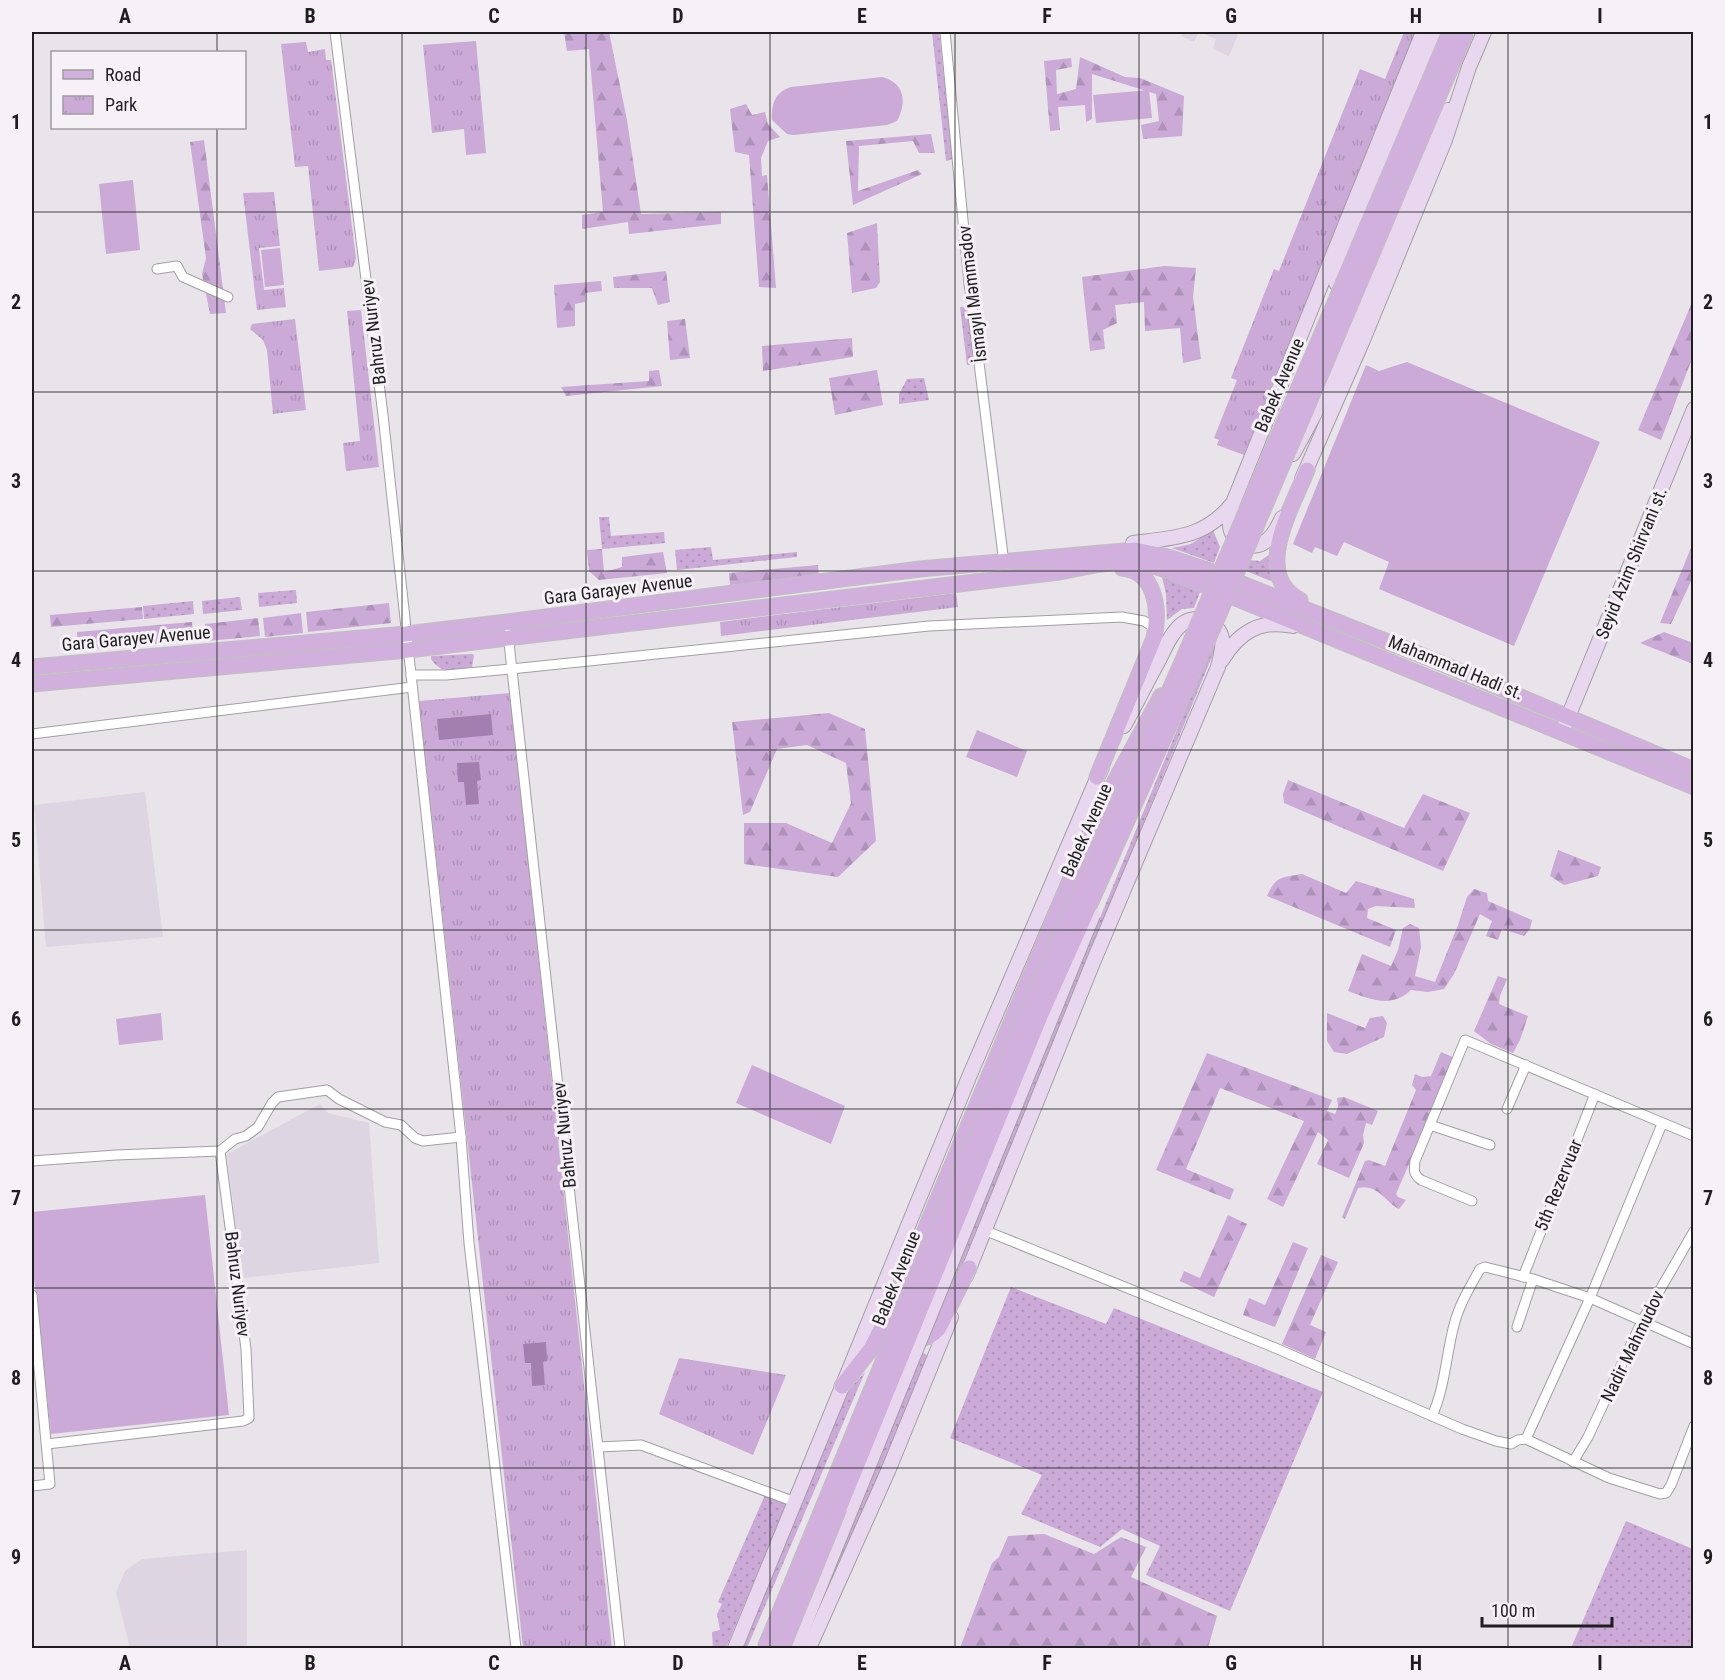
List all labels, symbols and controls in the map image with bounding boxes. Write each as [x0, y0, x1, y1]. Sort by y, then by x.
text: A [119, 4, 131, 28]
text: B [304, 4, 316, 28]
text: C [488, 4, 500, 28]
text: D [672, 4, 684, 28]
text: E [857, 4, 867, 28]
text: F [1042, 4, 1052, 28]
text: G [1225, 4, 1237, 28]
text: H [1410, 4, 1422, 28]
text: I [1597, 4, 1603, 28]
legend [51, 51, 246, 129]
text: Road [105, 64, 141, 85]
text: Park [105, 94, 137, 115]
text: 1 [11, 110, 21, 134]
text: 1 [1703, 110, 1713, 134]
street label: İsmayıl Məmmədov [953, 224, 991, 364]
street label: Bahruz Nuriyev [356, 278, 390, 386]
text: 2 [11, 290, 21, 314]
text: 2 [1703, 290, 1713, 314]
street label: Babek Avenue [1250, 335, 1308, 435]
text: 3 [11, 469, 21, 493]
text: 3 [1703, 469, 1713, 493]
street label: Seyid Azim Shirvani st. [1591, 484, 1671, 642]
street label: Gara Garayev Avenue [543, 569, 693, 609]
street label: Gara Garayev Avenue [61, 621, 211, 655]
street label: Mahammad Hadi st. [1386, 630, 1526, 704]
text: 4 [11, 648, 21, 672]
text: 4 [1703, 648, 1713, 672]
street label: Babek Avenue [1056, 780, 1116, 880]
text: 5 [11, 828, 21, 852]
text: 5 [1703, 828, 1713, 852]
text: 6 [11, 1007, 21, 1031]
text: 6 [1703, 1007, 1713, 1031]
street label: Bahruz Nuriyev [548, 1081, 580, 1189]
street label: 5th Rezervuar [1530, 1135, 1586, 1234]
text: 7 [11, 1186, 21, 1210]
text: 7 [1703, 1186, 1713, 1210]
street label: Babek Avenue [868, 1228, 924, 1328]
street label: Bəhruz Nuriyev [221, 1230, 255, 1338]
street label: Nadir Mahmudov [1596, 1287, 1668, 1405]
text: 8 [11, 1366, 21, 1390]
text: 8 [1703, 1366, 1713, 1390]
text: 9 [11, 1545, 21, 1569]
text: 9 [1703, 1545, 1713, 1569]
scale bar [1482, 1590, 1612, 1628]
text: 100 m [1491, 1600, 1535, 1621]
text: A [119, 1651, 131, 1675]
text: B [304, 1651, 316, 1675]
text: C [488, 1651, 500, 1675]
text: D [672, 1651, 684, 1675]
text: E [857, 1651, 867, 1675]
text: F [1042, 1651, 1052, 1675]
text: G [1225, 1651, 1237, 1675]
text: H [1410, 1651, 1422, 1675]
text: I [1597, 1651, 1603, 1675]

